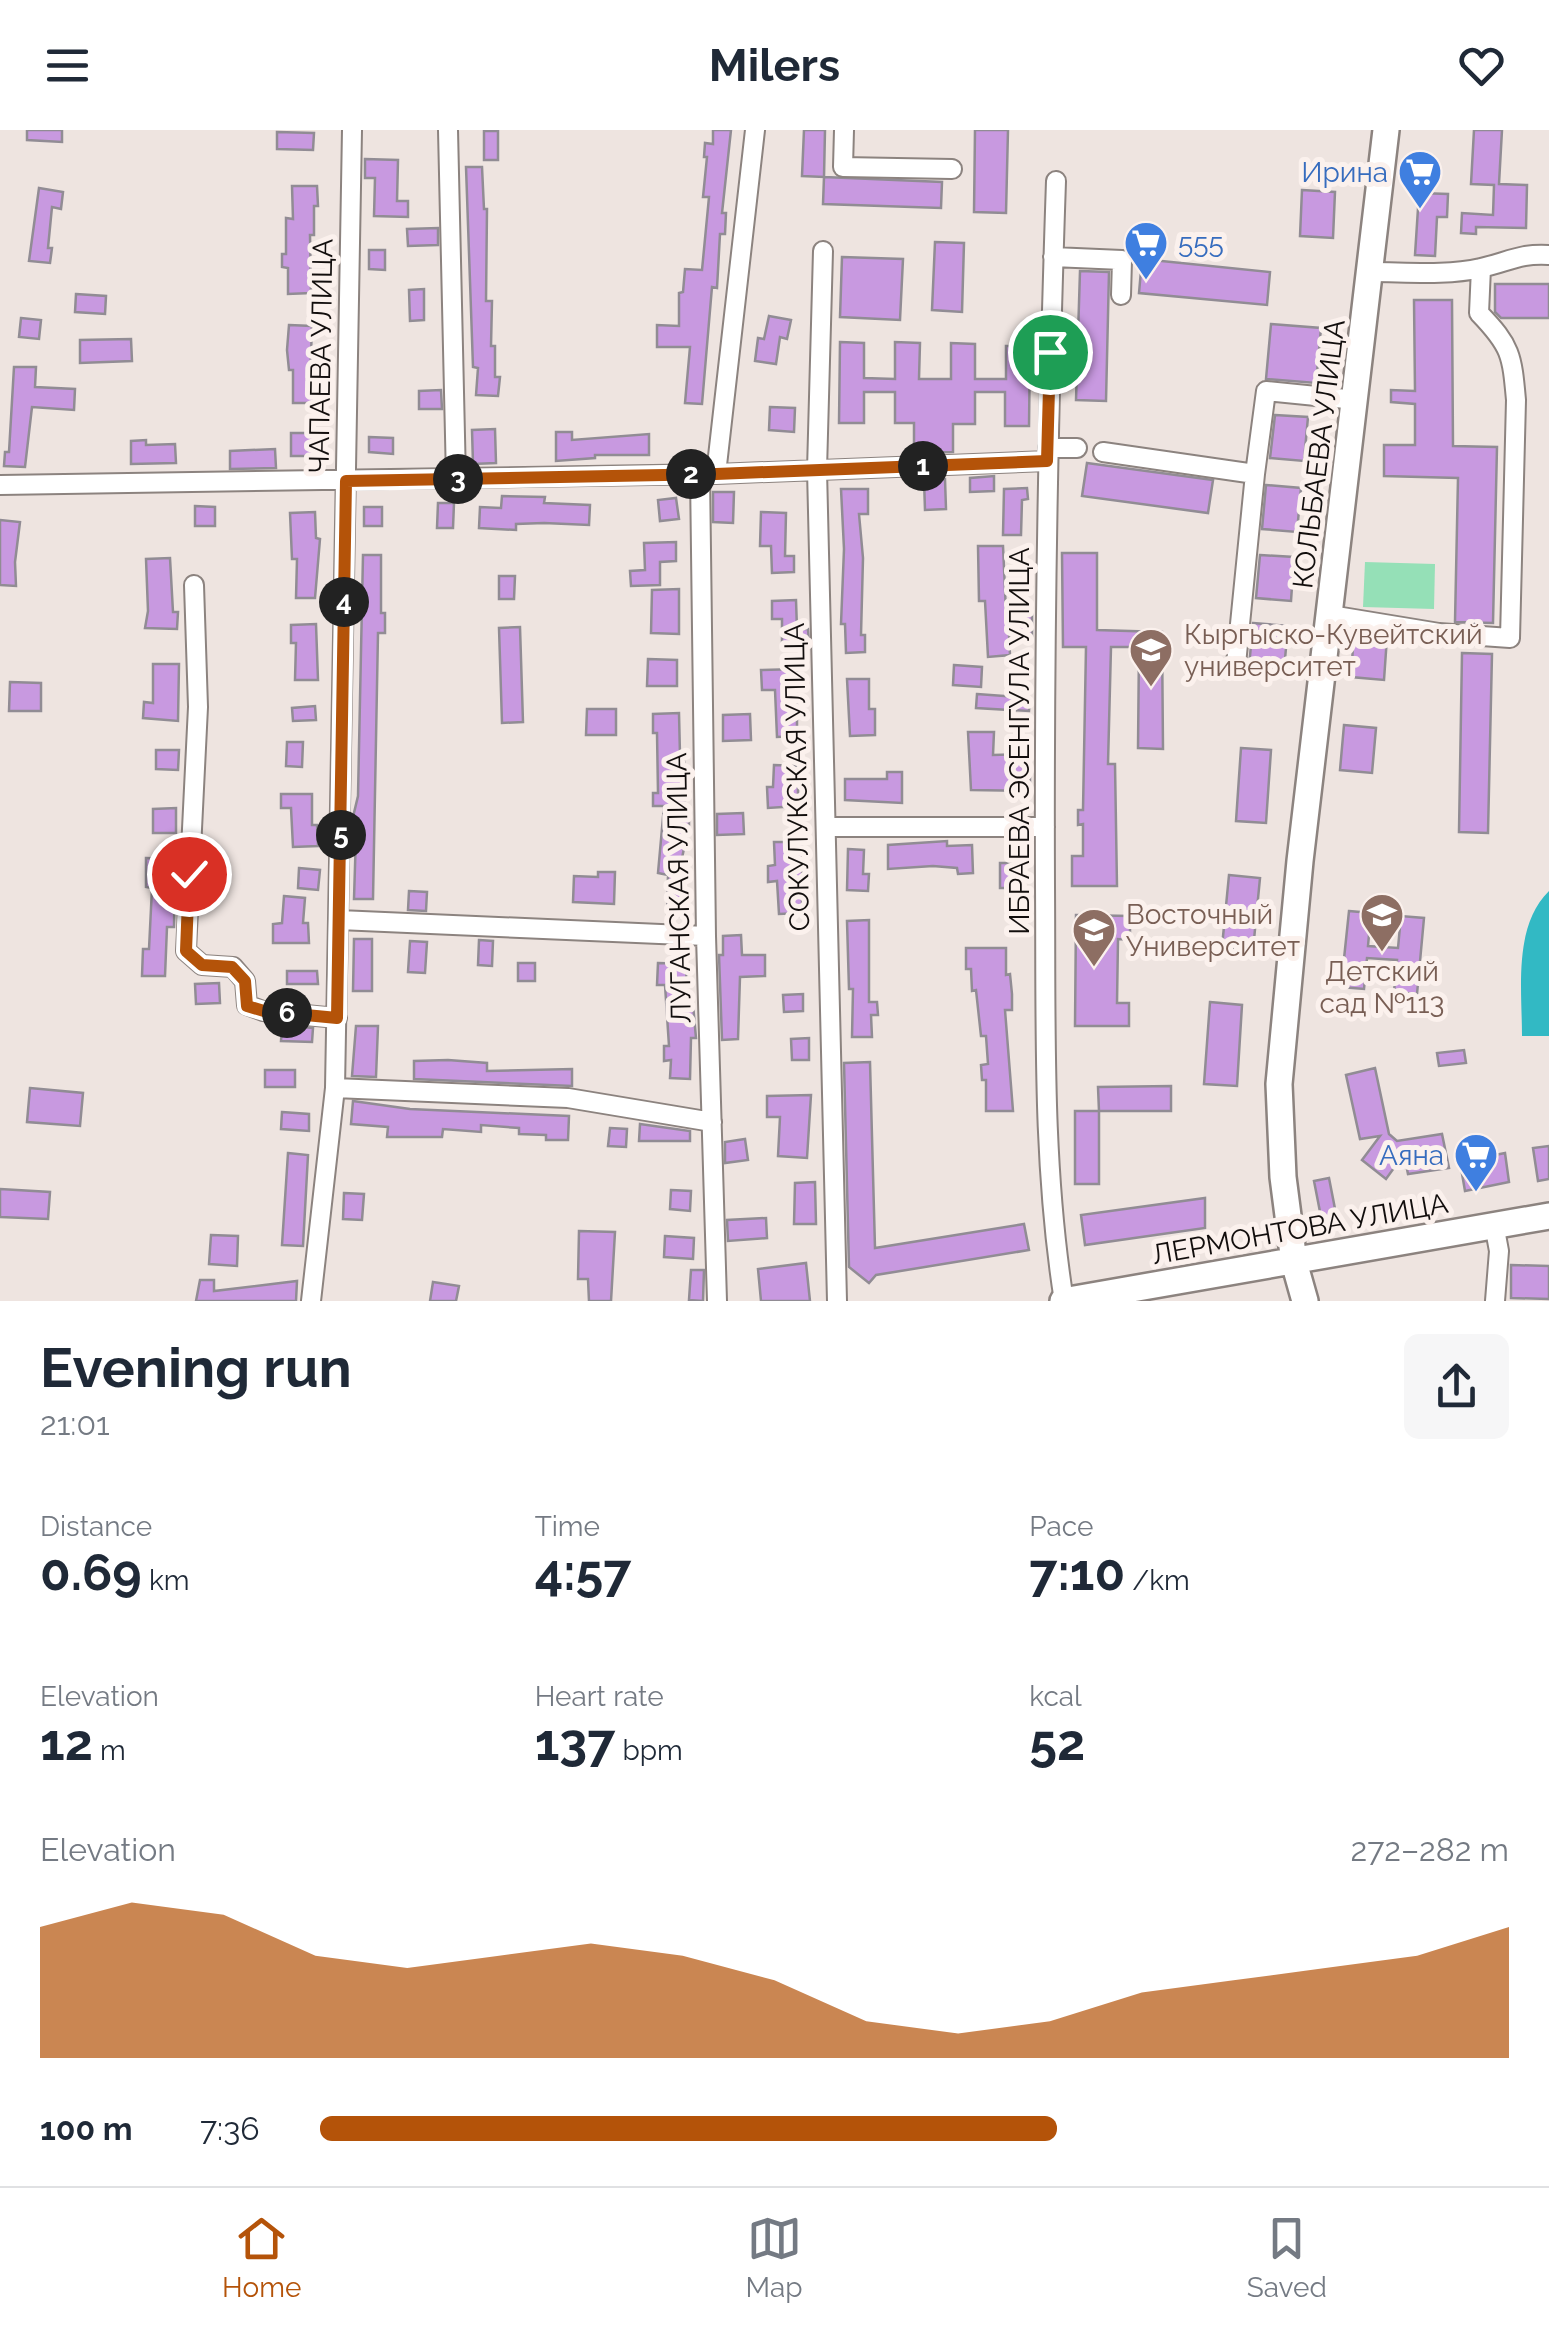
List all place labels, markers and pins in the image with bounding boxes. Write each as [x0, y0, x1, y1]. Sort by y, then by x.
supermarket icon: Ирина [1397, 149, 1443, 210]
place label: Ирина [1301, 156, 1388, 189]
supermarket icon: 555 [1123, 220, 1169, 281]
place label: 555 [1178, 227, 1224, 260]
pin [1008, 310, 1093, 395]
pin: 1 [898, 441, 948, 491]
pin: 2 [666, 449, 716, 499]
pin: 3 [433, 454, 483, 504]
pin: 4 [319, 577, 369, 627]
place label: Кыргыско-Кувейтский университет [1184, 618, 1483, 683]
school or university icon: Кыргыско-Кувейтский университет [1128, 627, 1174, 688]
pin: 5 [316, 810, 366, 860]
pin [147, 832, 232, 917]
school or university icon: Детский сад №113 [1359, 892, 1405, 953]
place label: Восточный Университет [1126, 898, 1300, 963]
school or university icon: Восточный Университет [1071, 907, 1117, 968]
place label: Детский сад №113 [1320, 955, 1444, 1020]
pin: 6 [262, 988, 312, 1038]
supermarket icon: Аяна [1453, 1132, 1499, 1193]
place label: Аяна [1379, 1139, 1444, 1172]

